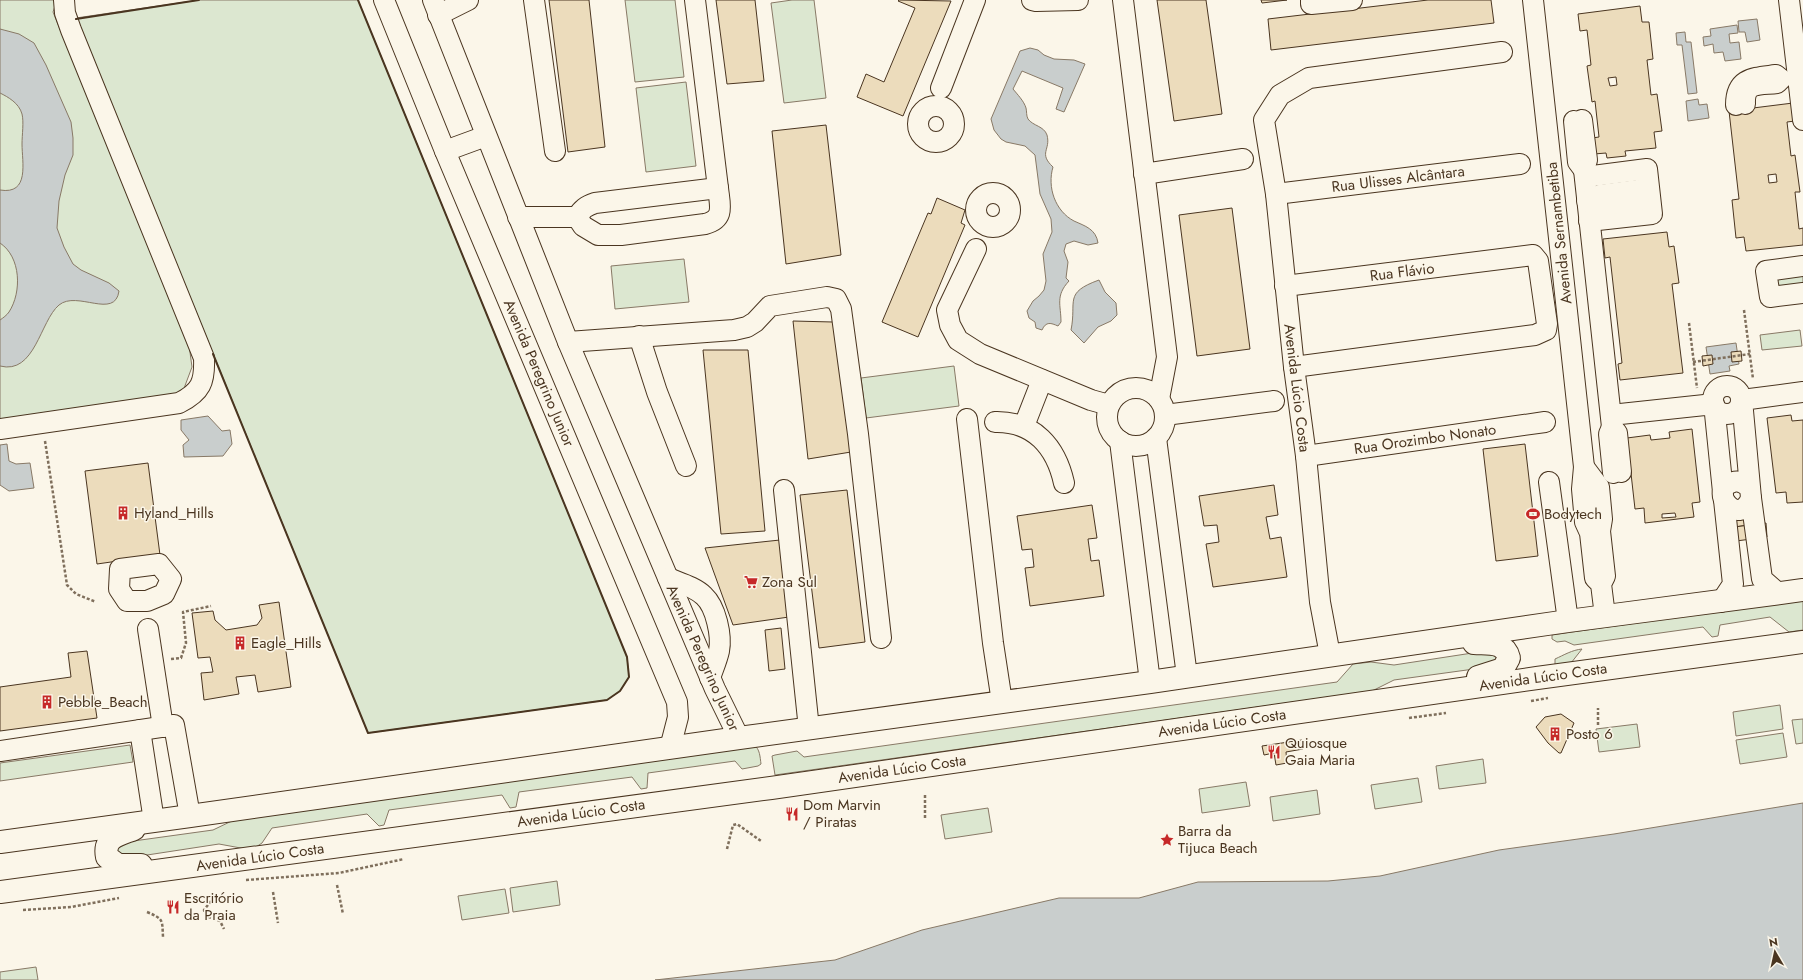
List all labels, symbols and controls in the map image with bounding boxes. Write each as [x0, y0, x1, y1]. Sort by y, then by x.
street label: Rua Ulisses Alcântara [1330, 160, 1466, 198]
street label: Avenida Sernambetiba [1541, 161, 1577, 305]
street label: Rua Flávio [1368, 257, 1436, 287]
street label: Avenida Peregrino Junior [498, 296, 580, 451]
street label: Avenida Lúcio Costa [1278, 323, 1316, 453]
street label: Rua Orozimbo Nonato [1353, 418, 1497, 460]
place label: Hyland_Hills [134, 502, 214, 524]
place label: Bodytech [1544, 503, 1602, 525]
building icon: Hyland_Hills [115, 505, 131, 521]
sports icon: Bodytech [1525, 506, 1541, 522]
place label: Zona Sul [762, 571, 817, 593]
supermarket icon: Zona Sul [743, 574, 759, 590]
street label: Avenida Peregrino Junior [661, 581, 746, 736]
place label: Eagle_Hills [251, 632, 321, 654]
building icon: Eagle_Hills [232, 635, 248, 651]
street label: Avenida Lúcio Costa [1478, 657, 1608, 697]
place label: Pebble_Beach [58, 691, 148, 713]
building icon: Pebble_Beach [39, 694, 55, 710]
street label: Avenida Lúcio Costa [1157, 703, 1287, 743]
place label: Posto 6 [1566, 723, 1613, 745]
building icon: Posto 6 [1547, 726, 1563, 742]
place label: Quiosque Gaia Maria [1285, 732, 1355, 771]
restaurant icon: Quiosque Gaia Maria [1266, 744, 1282, 760]
street label: Avenida Lúcio Costa [837, 749, 967, 789]
street label: Avenida Lúcio Costa [516, 793, 646, 833]
place label: Dom Marvin / Piratas [803, 794, 881, 833]
restaurant icon: Dom Marvin / Piratas [784, 806, 800, 822]
place label: Barra da Tijuca Beach [1178, 820, 1258, 859]
place icon: Barra da Tijuca Beach [1159, 832, 1175, 848]
street label: Avenida Lúcio Costa [195, 837, 325, 877]
place label: Escritório da Praia [184, 887, 244, 926]
restaurant icon: Escritório da Praia [165, 899, 181, 915]
north arrow [1755, 932, 1795, 972]
text: N [1768, 934, 1779, 951]

